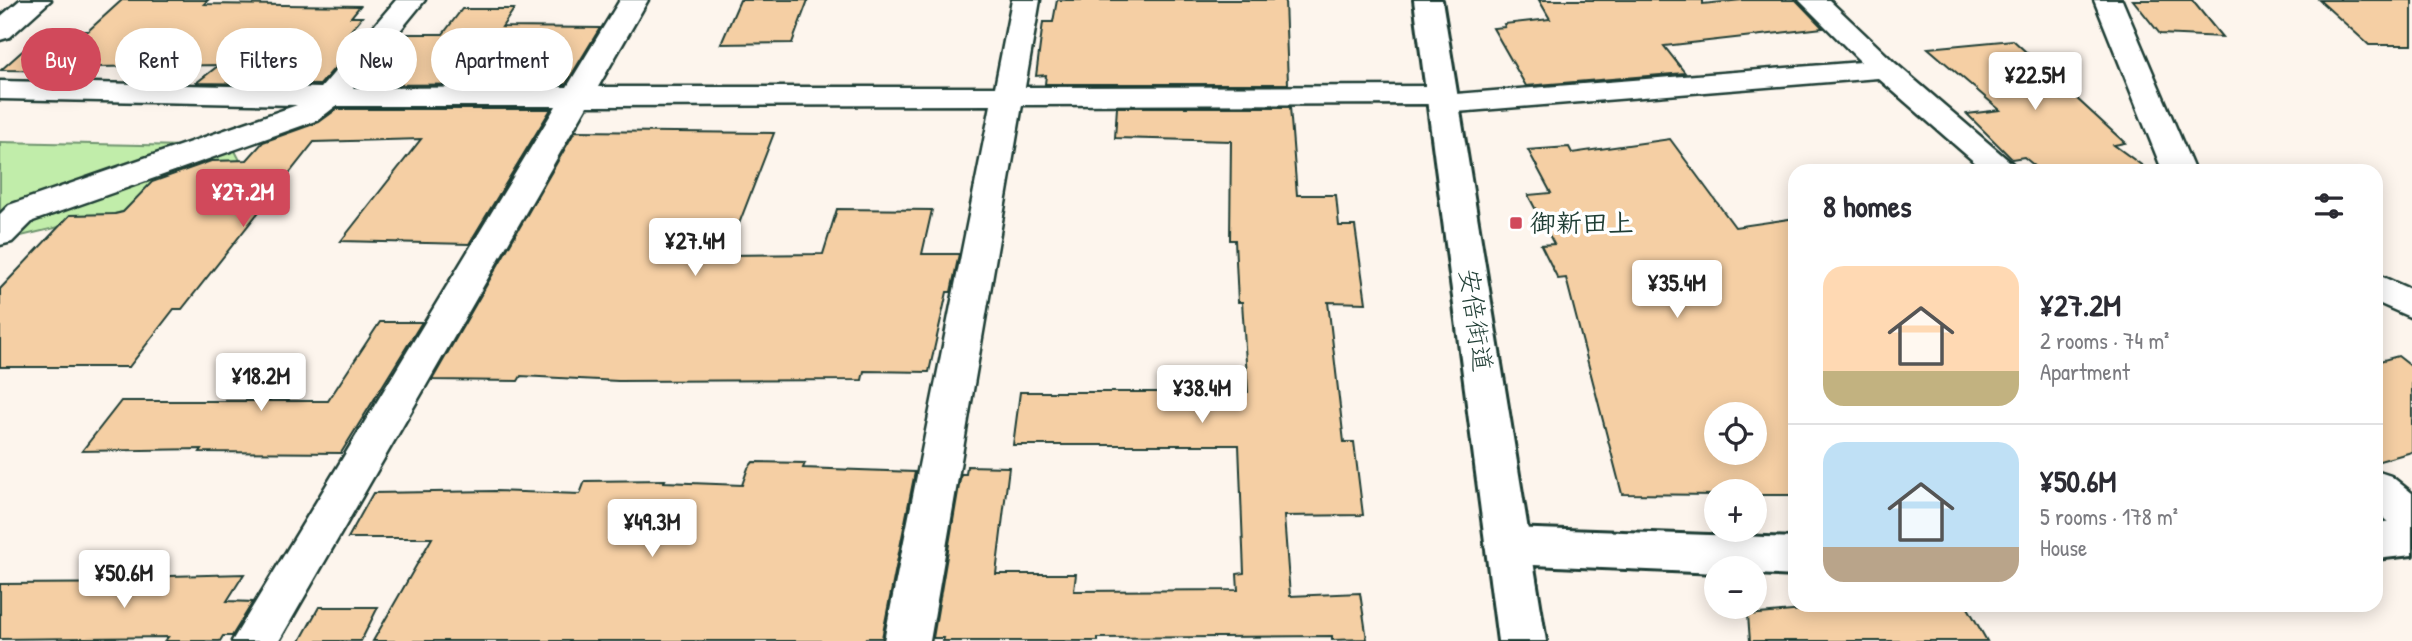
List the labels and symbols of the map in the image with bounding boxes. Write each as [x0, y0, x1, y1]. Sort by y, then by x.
pin: ¥22.5M [1978, 52, 2092, 112]
pin: ¥27.2M [186, 170, 300, 229]
place label: 御新田上 [1530, 205, 1634, 240]
marker: 御新田上 [1508, 215, 1524, 231]
pin: ¥27.4M [638, 218, 752, 278]
pin: ¥35.4M [1620, 260, 1734, 320]
street label: 安倍街道 [1452, 266, 1501, 374]
pin: ¥18.2M [204, 354, 318, 413]
pin: ¥38.4M [1145, 366, 1259, 425]
pin: ¥49.3M [595, 500, 709, 559]
pin: ¥50.6M [67, 550, 181, 610]

